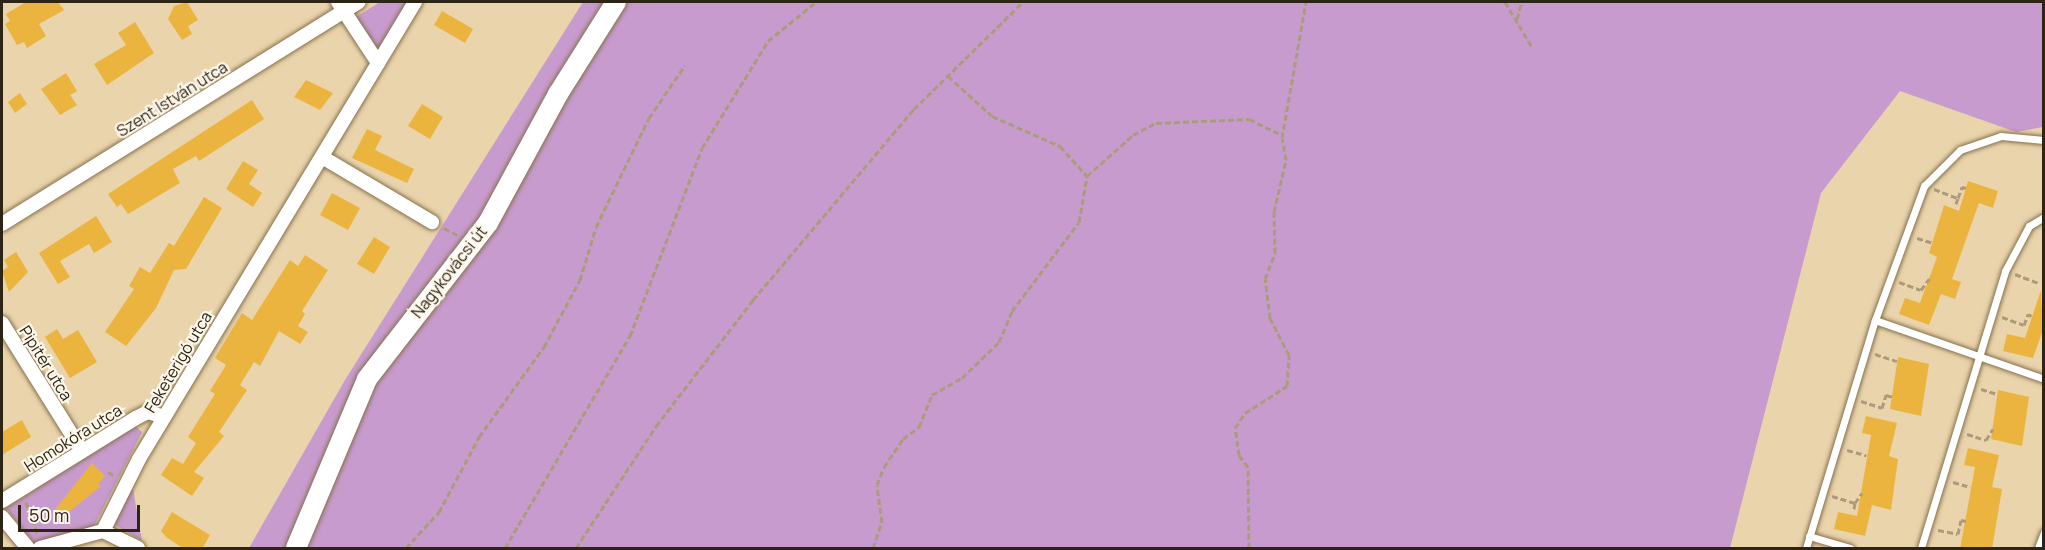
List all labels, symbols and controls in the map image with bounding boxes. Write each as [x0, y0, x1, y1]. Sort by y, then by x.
street label: Szent István utca [113, 57, 231, 141]
street label: Nagykovácsi út [407, 222, 491, 322]
street label: Feketerigó utca [140, 308, 216, 416]
street label: Pipitér utca [15, 322, 77, 404]
street label: Homokóra utca [21, 400, 125, 476]
scale bar [21, 493, 142, 531]
text: 50 m [29, 503, 69, 527]

